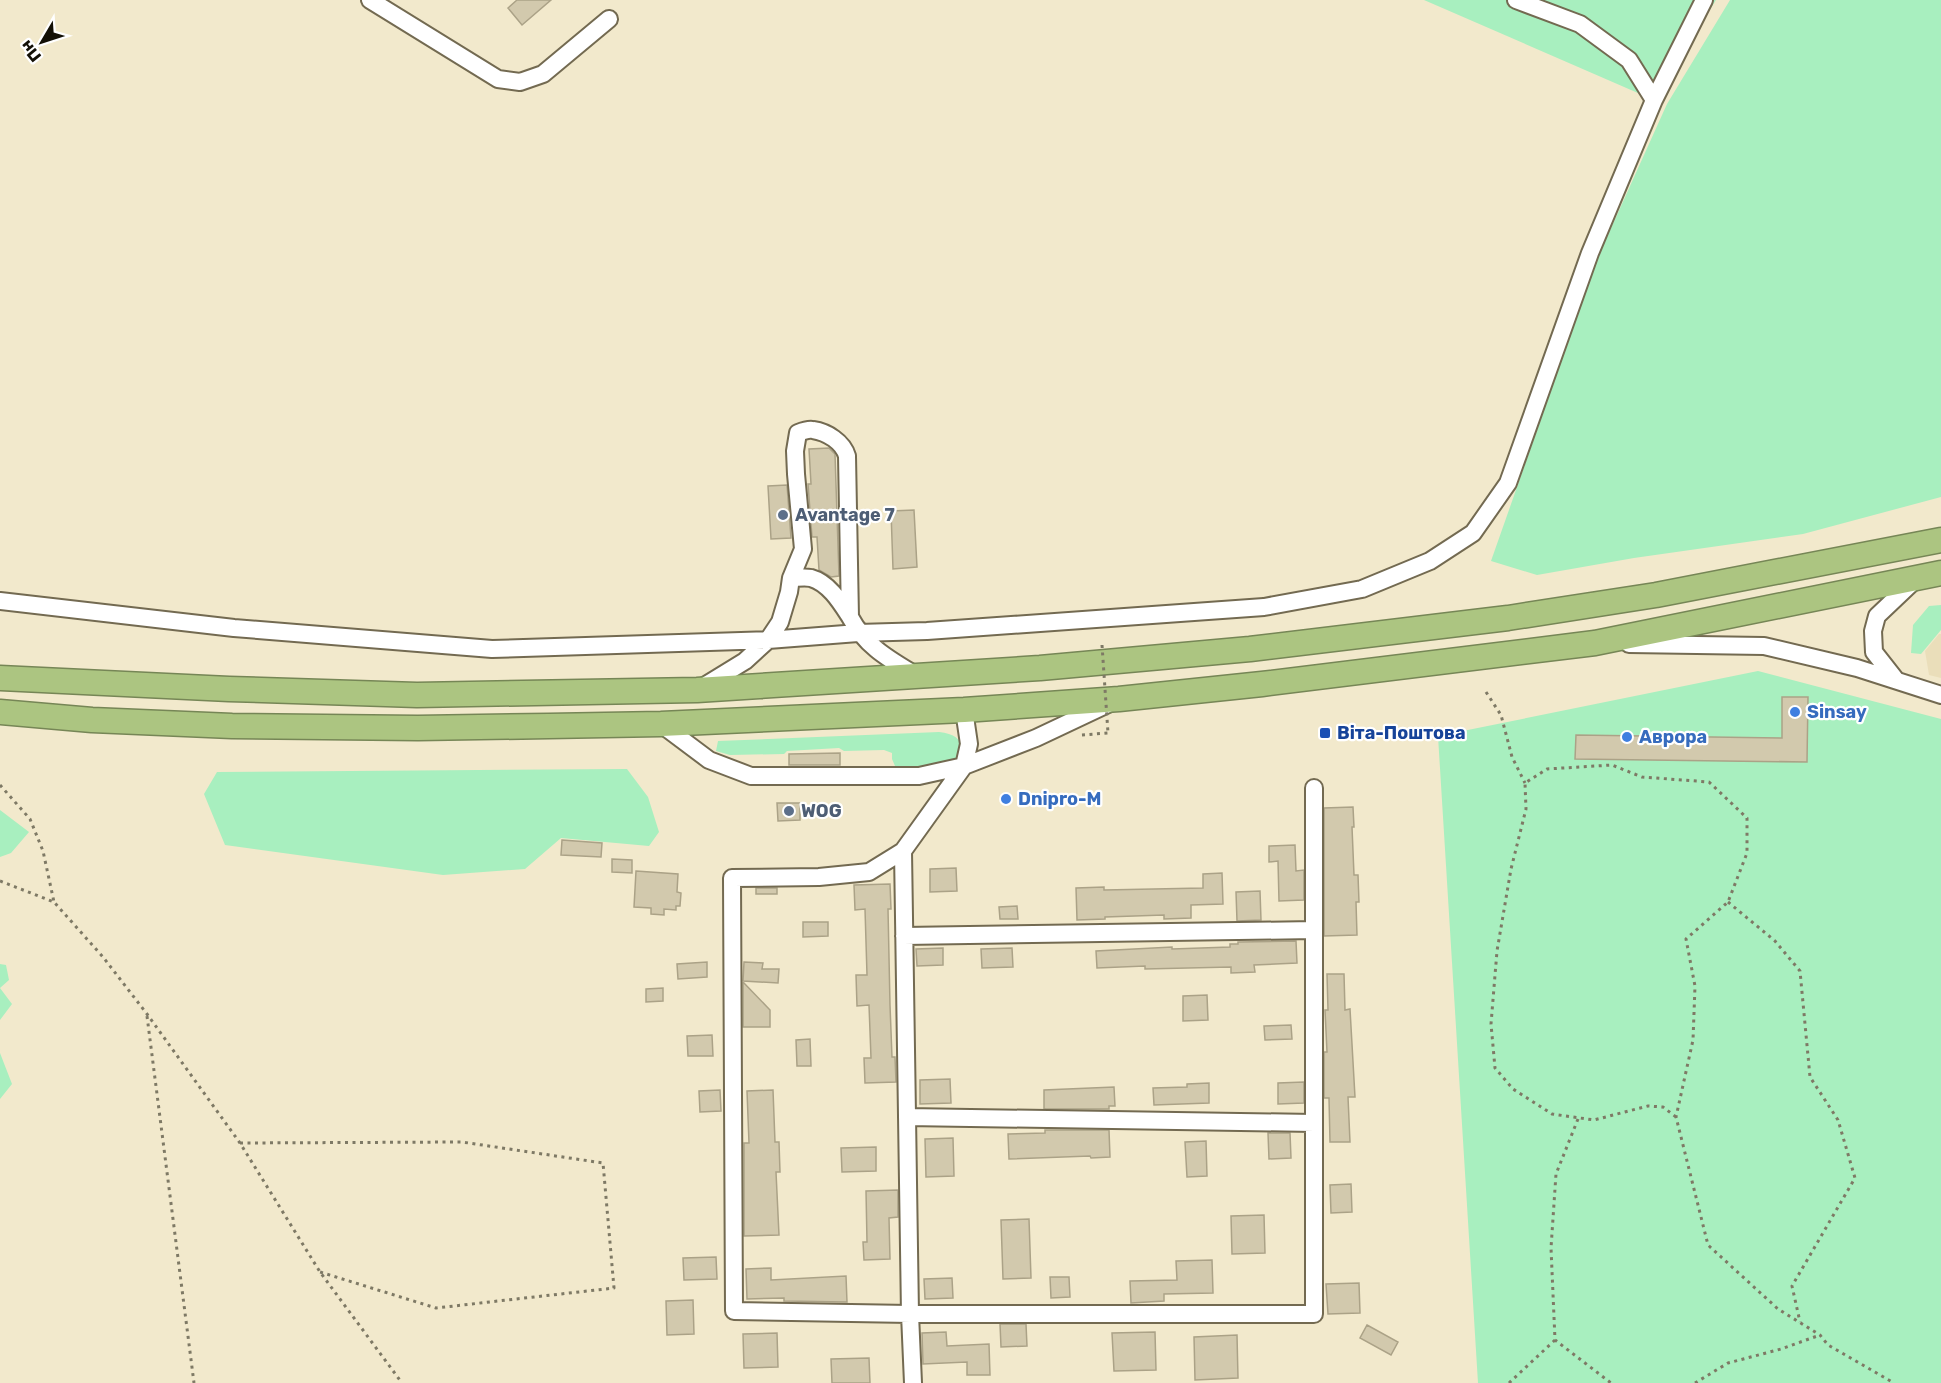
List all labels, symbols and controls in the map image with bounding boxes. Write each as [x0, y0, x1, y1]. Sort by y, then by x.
north arrow [12, 12, 72, 72]
text: Пн [16, 37, 45, 66]
place label: Avantage 7 [795, 504, 895, 526]
marker: Avantage 7 [776, 508, 790, 522]
place label: Sinsay [1807, 701, 1867, 723]
marker: Sinsay [1788, 705, 1802, 719]
place label: Віта-Поштова [1337, 722, 1466, 744]
marker: Віта-Поштова [1318, 726, 1332, 740]
place label: Аврора [1639, 726, 1707, 748]
marker: Аврора [1620, 730, 1634, 744]
place label: Dnipro-M [1018, 788, 1102, 810]
marker: Dnipro-M [999, 792, 1013, 806]
place label: WOG [801, 800, 842, 822]
marker: WOG [782, 804, 796, 818]

